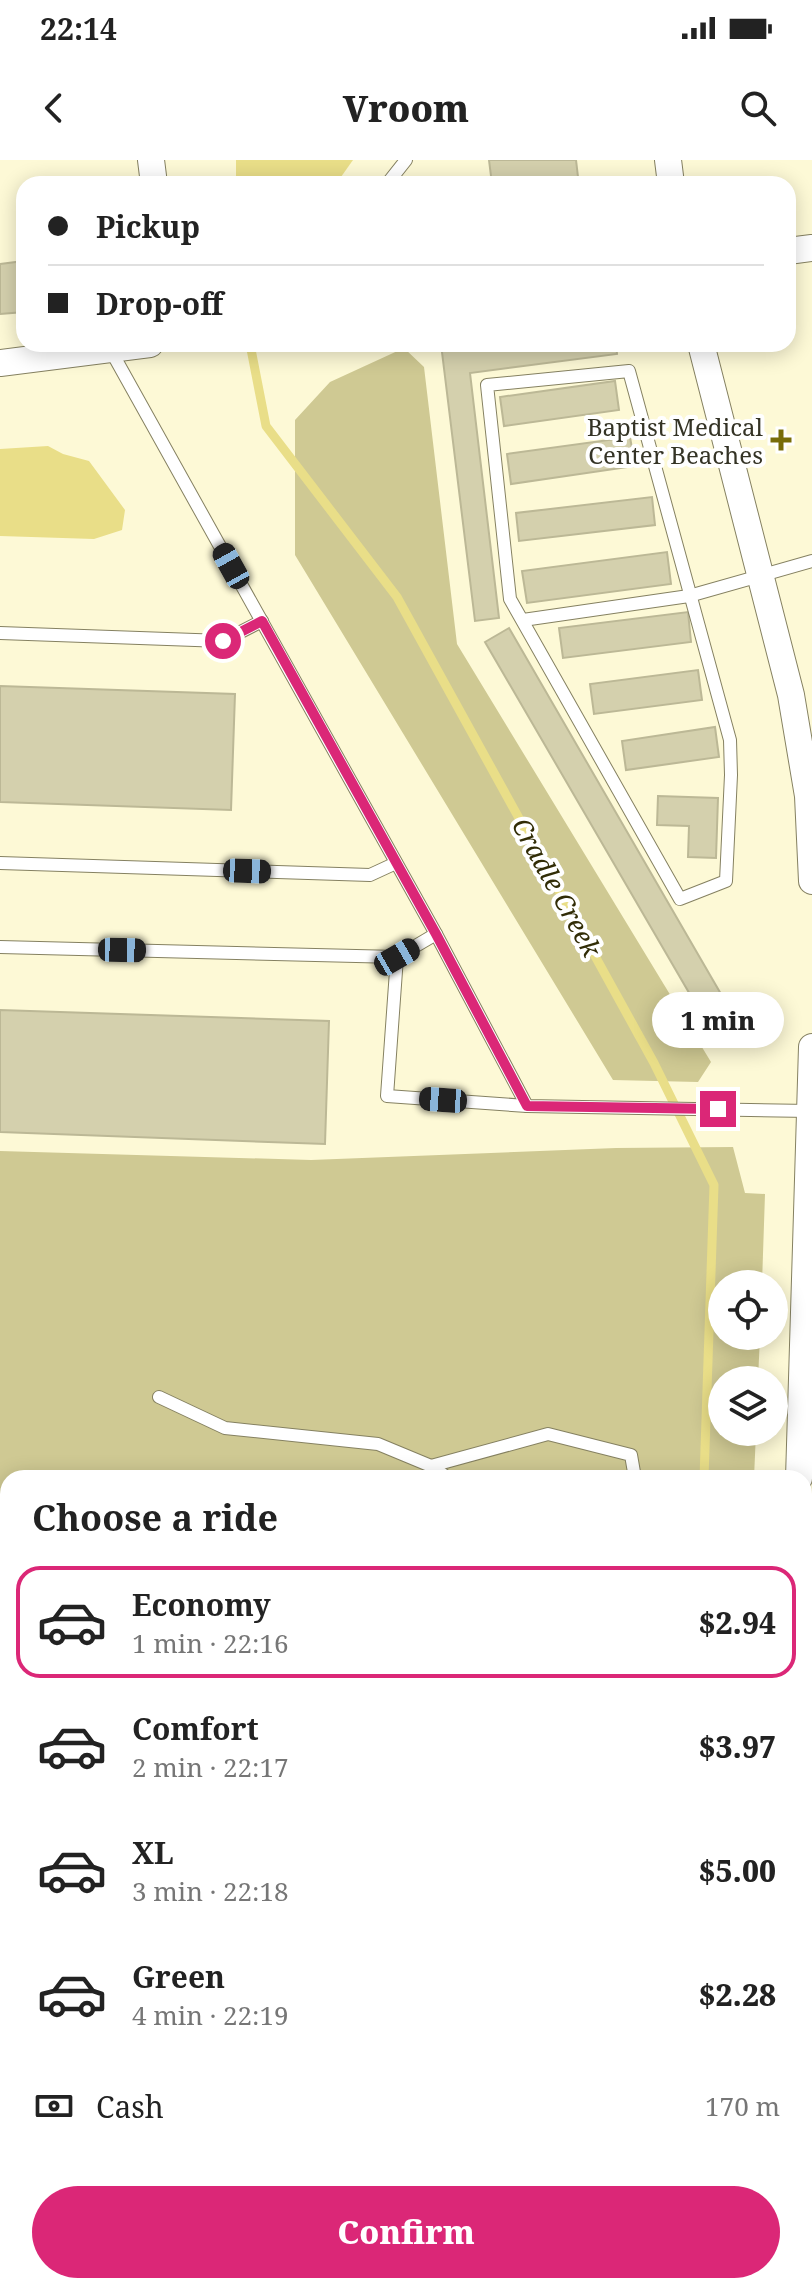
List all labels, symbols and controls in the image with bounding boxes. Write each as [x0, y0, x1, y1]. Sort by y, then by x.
text: 22:14 [40, 8, 117, 49]
text: Vroom [343, 84, 469, 133]
icon: back [32, 86, 76, 130]
icon: search [736, 86, 780, 130]
text: Pickup [96, 206, 200, 247]
text: Drop-off [96, 283, 223, 324]
place label: Baptist Medical Center Beaches [587, 410, 764, 471]
marker: Baptist Medical Center Beaches [770, 429, 792, 451]
car [209, 539, 253, 593]
route start [205, 623, 241, 659]
water label: Cradle Creek [504, 811, 611, 964]
car [223, 858, 271, 884]
car [370, 935, 424, 979]
car [98, 938, 146, 962]
callout: 1 min [652, 993, 784, 1049]
text: 1 min [681, 1002, 755, 1038]
car [418, 1086, 468, 1114]
route end [700, 1091, 736, 1127]
map controls [708, 1270, 788, 1446]
button: locate [708, 1270, 788, 1350]
button: layers [708, 1366, 788, 1446]
text: Choose a ride [32, 1493, 278, 1542]
text: Economy [132, 1584, 271, 1625]
icon: car [36, 1586, 108, 1658]
text: $2.94 [699, 1602, 776, 1643]
text: 1 min · 22:16 [132, 1625, 289, 1661]
text: Comfort [132, 1708, 259, 1749]
icon: car [36, 1710, 108, 1782]
text: $3.97 [699, 1726, 776, 1767]
text: 2 min · 22:17 [132, 1749, 289, 1785]
text: XL [132, 1832, 174, 1873]
icon: car [36, 1834, 108, 1906]
text: $5.00 [699, 1850, 776, 1891]
text: 3 min · 22:18 [132, 1873, 289, 1909]
text: Green [132, 1956, 225, 1997]
icon: car [36, 1958, 108, 2030]
text: $2.28 [699, 1974, 776, 2015]
text: 4 min · 22:19 [132, 1997, 289, 2033]
icon: cash [32, 2084, 76, 2128]
text: Cash [96, 2086, 164, 2127]
text: 170 m [705, 2088, 780, 2124]
button: Confirm [32, 2186, 780, 2278]

